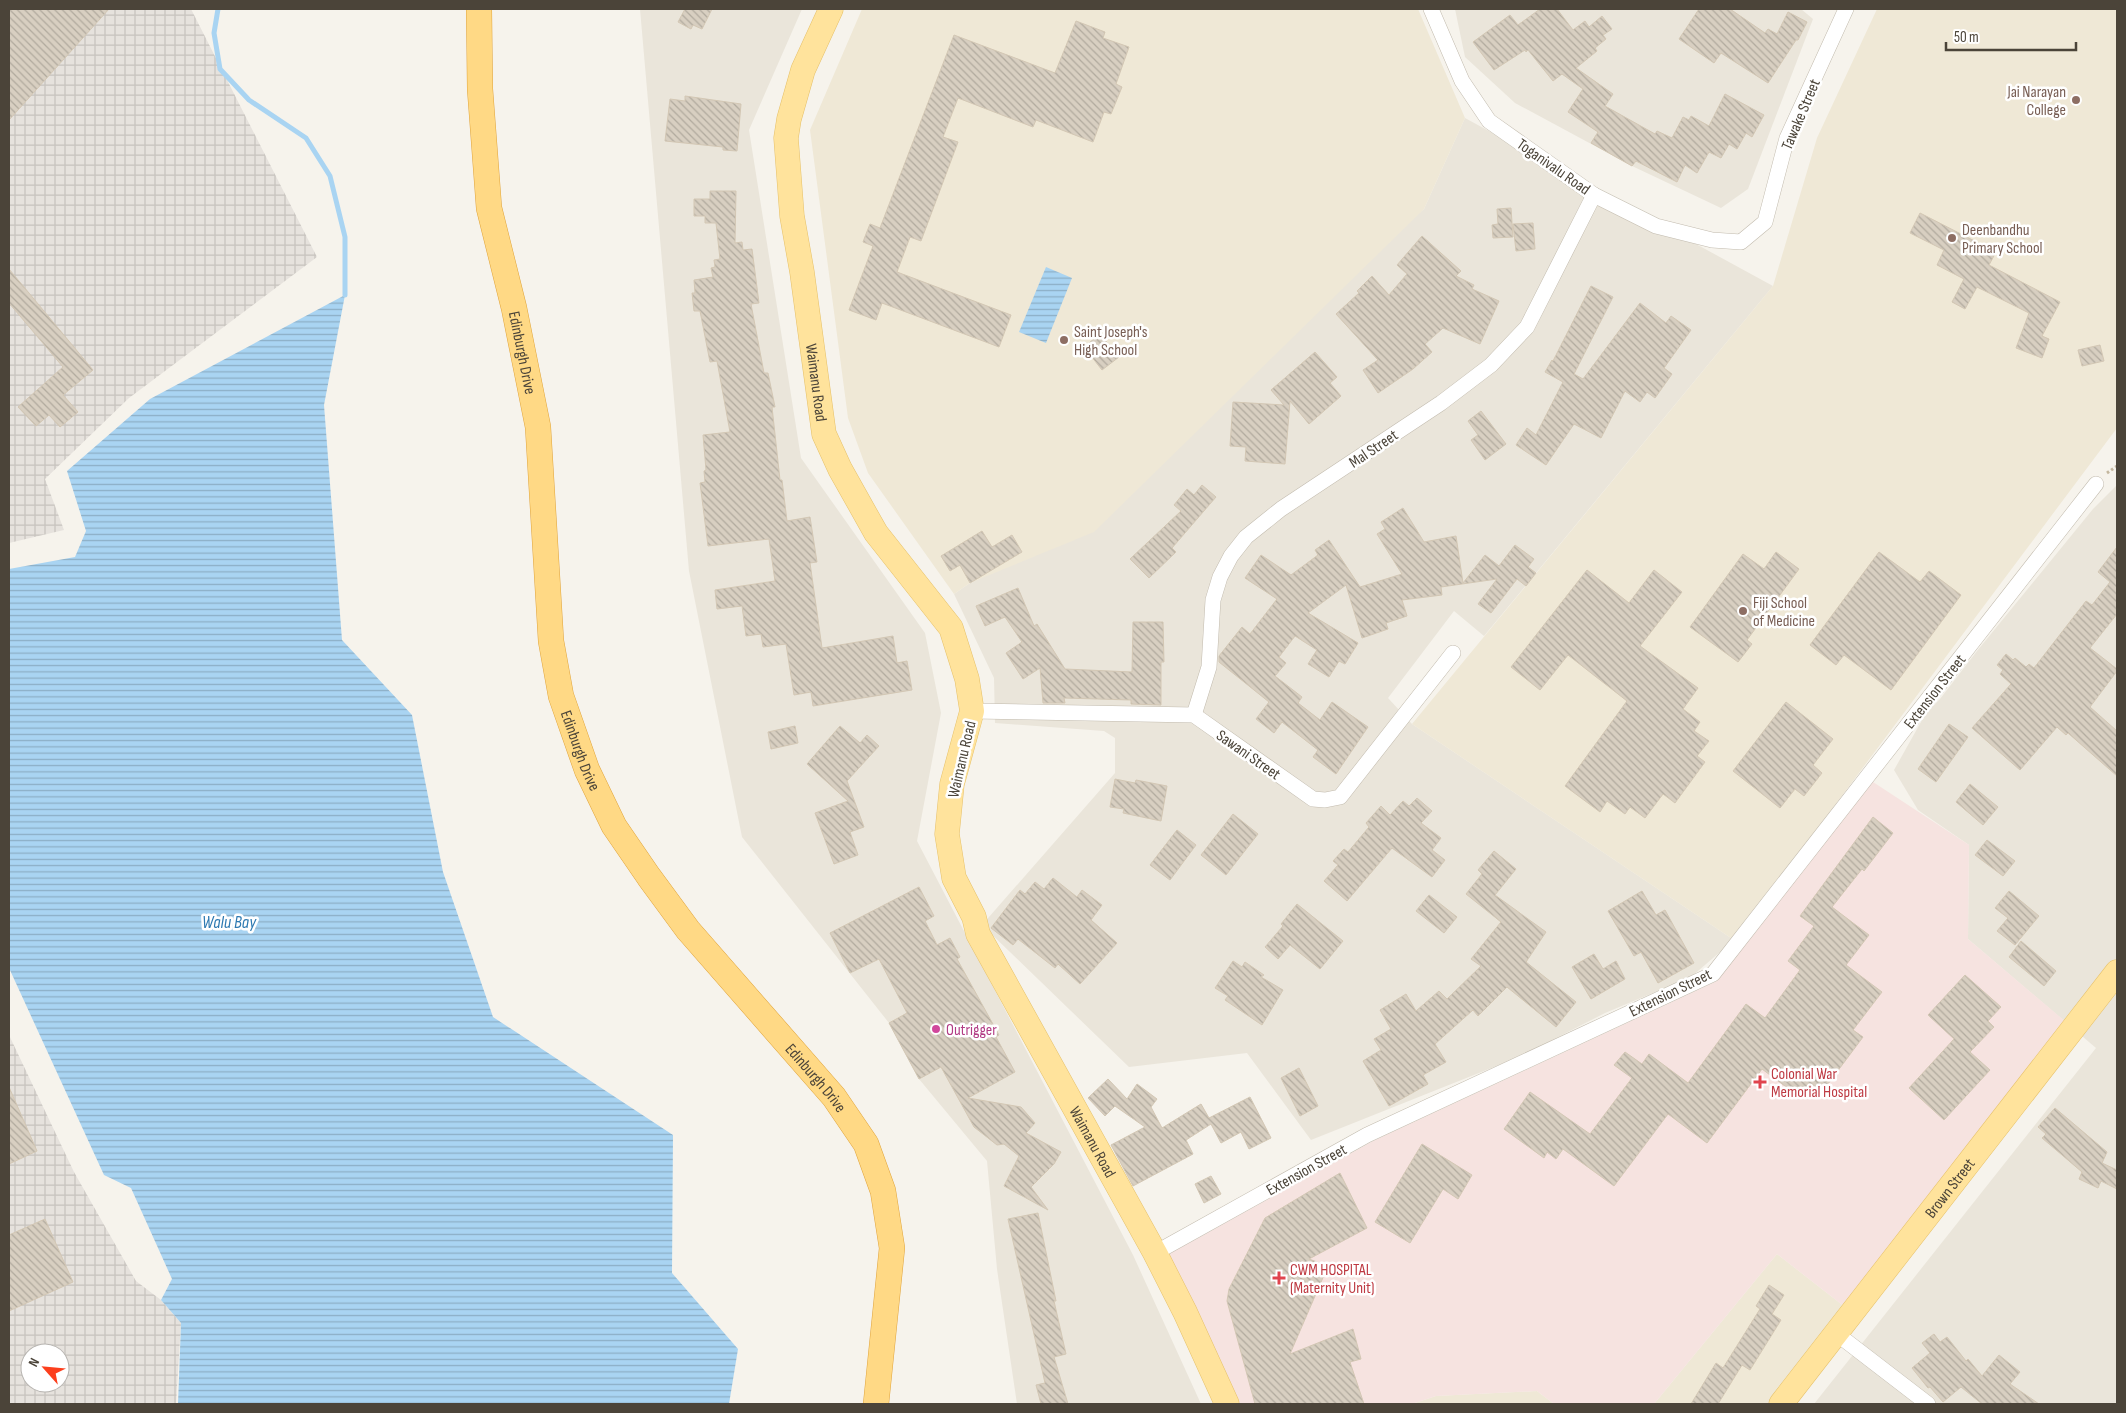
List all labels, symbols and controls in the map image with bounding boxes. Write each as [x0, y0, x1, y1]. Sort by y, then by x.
scale bar [1946, 20, 2076, 52]
text: 50 m [1954, 28, 1979, 47]
street label: Tawake Street [1778, 76, 1825, 153]
place label: Jai Narayan College [2006, 83, 2066, 120]
marker: Jai Narayan College [2070, 94, 2082, 106]
street label: Toganivalu Road [1513, 135, 1593, 199]
place label: Deenbandhu Primary School [1962, 221, 2043, 258]
marker: Deenbandhu Primary School [1946, 232, 1958, 244]
street label: Edinburgh Drive [504, 310, 539, 396]
place label: Saint Joseph's High School [1074, 323, 1148, 360]
marker: Saint Joseph's High School [1058, 334, 1070, 346]
street label: Waimanu Road [801, 343, 830, 423]
street label: Mal Street [1346, 426, 1402, 472]
place label: Fiji School of Medicine [1753, 594, 1815, 631]
marker: Fiji School of Medicine [1737, 605, 1749, 617]
street label: Extension Street [1900, 651, 1970, 733]
street label: Edinburgh Drive [556, 708, 604, 794]
street label: Waimanu Road [944, 719, 981, 800]
street label: Sawani Street [1212, 726, 1284, 784]
water label: Walu Bay [202, 912, 257, 933]
street label: Extension Street [1626, 965, 1715, 1021]
place label: Outrigger [946, 1021, 997, 1040]
marker: Outrigger [930, 1023, 942, 1035]
street label: Edinburgh Drive [781, 1040, 850, 1116]
place label: Colonial War Memorial Hospital [1771, 1065, 1867, 1102]
marker: Colonial War Memorial Hospital [1753, 1075, 1767, 1089]
street label: Waimanu Road [1065, 1104, 1119, 1181]
street label: Extension Street [1263, 1140, 1350, 1200]
street label: Brown Street [1921, 1155, 1980, 1222]
place label: CWM HOSPITAL (Maternity Unit) [1290, 1261, 1375, 1298]
marker: CWM HOSPITAL (Maternity Unit) [1272, 1271, 1286, 1285]
north arrow [20, 1343, 70, 1393]
text: N [25, 1355, 43, 1370]

